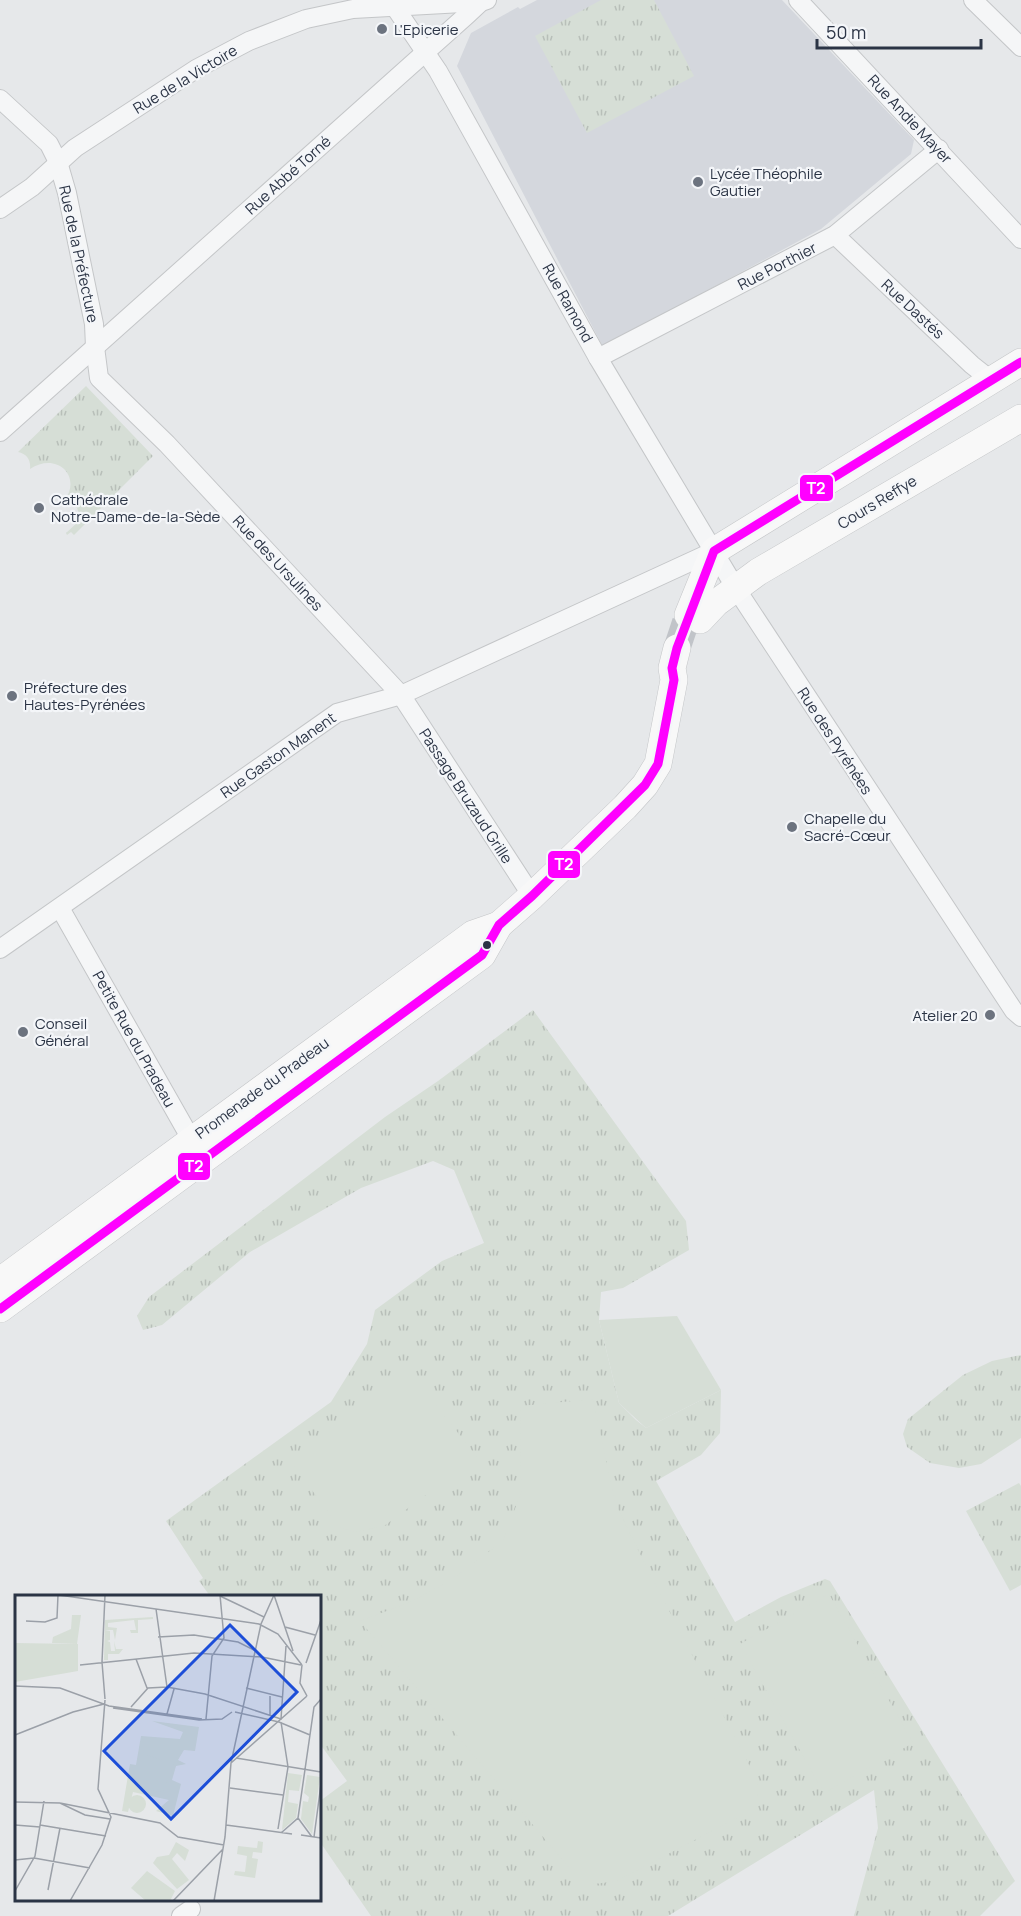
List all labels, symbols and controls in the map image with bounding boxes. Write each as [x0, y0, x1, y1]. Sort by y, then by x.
scale bar [817, 12, 980, 50]
place label: L'Epicerie [394, 19, 459, 40]
text: 50 m [826, 20, 866, 44]
marker: L'Epicerie [375, 22, 389, 36]
street label: Rue de la Victoire [129, 39, 241, 118]
street label: Rue Andie Mayer [863, 70, 957, 169]
street label: Rue Abbé Torné [241, 131, 336, 219]
place label: Lycée Théophile Gautier [710, 163, 823, 201]
marker: Lycée Théophile Gautier [691, 175, 705, 189]
street label: Rue de la Préfecture [54, 183, 104, 325]
street label: Rue Porthier [734, 237, 821, 295]
street label: Rue Ramond [538, 260, 598, 346]
street label: Rue Dastés [877, 274, 949, 344]
street label: Cours Reffye [833, 470, 921, 534]
line badge: T2 [799, 474, 834, 502]
text: T2 [806, 477, 826, 499]
place label: Cathédrale Notre-Dame-de-la-Sède [51, 489, 221, 527]
marker: Cathédrale Notre-Dame-de-la-Sède [32, 501, 46, 515]
street label: Rue des Ursulines [228, 511, 328, 615]
place label: Préfecture des Hautes-Pyrénées [24, 677, 146, 715]
street label: Rue des Pyrénées [792, 683, 878, 799]
marker: Préfecture des Hautes-Pyrénées [5, 689, 19, 703]
street label: Rue Gaston Manent [216, 707, 340, 803]
street label: Passage Bruzaud Grille [414, 724, 518, 868]
place label: Chapelle du Sacré-Cœur [804, 808, 891, 846]
marker: Chapelle du Sacré-Cœur [785, 820, 799, 834]
line badge: T2 [547, 850, 581, 879]
text: T2 [554, 853, 574, 875]
unlabelled marker [481, 939, 493, 951]
street label: Petite Rue du Pradeau [88, 967, 180, 1111]
place label: Atelier 20 [912, 1005, 978, 1026]
marker: Atelier 20 [983, 1008, 997, 1022]
place label: Conseil Général [35, 1013, 89, 1051]
marker: Conseil Général [16, 1025, 30, 1039]
street label: Promenade du Pradeau [191, 1032, 333, 1144]
line badge: T2 [177, 1152, 211, 1181]
text: T2 [184, 1155, 204, 1177]
inset map [15, 1595, 321, 1901]

